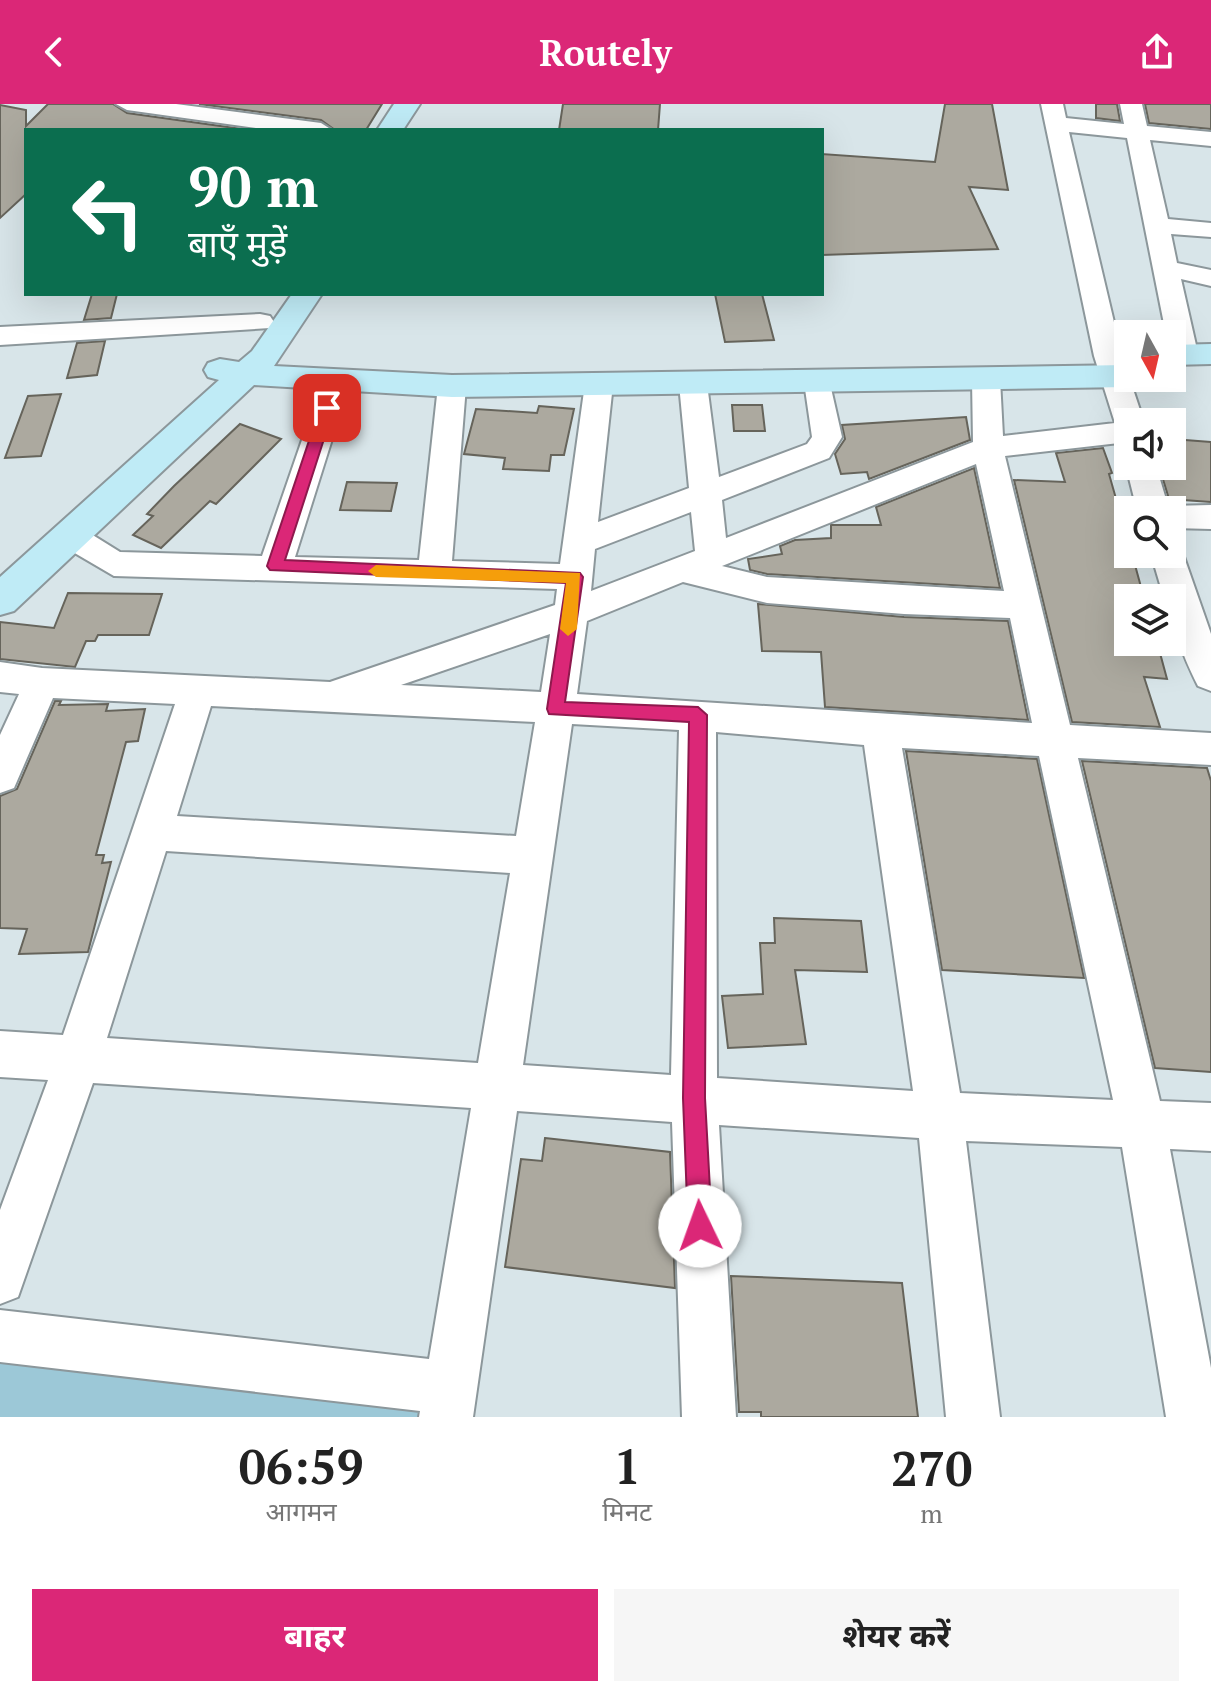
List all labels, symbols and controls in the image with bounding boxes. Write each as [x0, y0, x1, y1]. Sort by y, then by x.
text: Routely [539, 29, 672, 76]
icon: back [32, 30, 76, 74]
icon: share [1135, 30, 1179, 74]
text: 90 m [188, 149, 318, 223]
icon: left [56, 160, 160, 264]
text: बाएँ मुड़ें [188, 220, 287, 267]
north arrow [1114, 320, 1186, 392]
map controls [1114, 320, 1186, 656]
pin [293, 374, 361, 442]
icon: arrive [305, 386, 349, 430]
button: sound [1114, 408, 1186, 480]
button: search [1114, 496, 1186, 568]
button: layers [1114, 584, 1186, 656]
position arrow [658, 1184, 742, 1268]
text: 06:59 [239, 1434, 364, 1498]
text: 1 [614, 1434, 641, 1498]
text: 270 [891, 1436, 972, 1500]
text: आगमन [266, 1494, 337, 1528]
text: मिनट [602, 1494, 652, 1528]
text: m [920, 1496, 943, 1530]
button: बाहर [32, 1589, 598, 1681]
button: शेयर करें [614, 1589, 1179, 1681]

